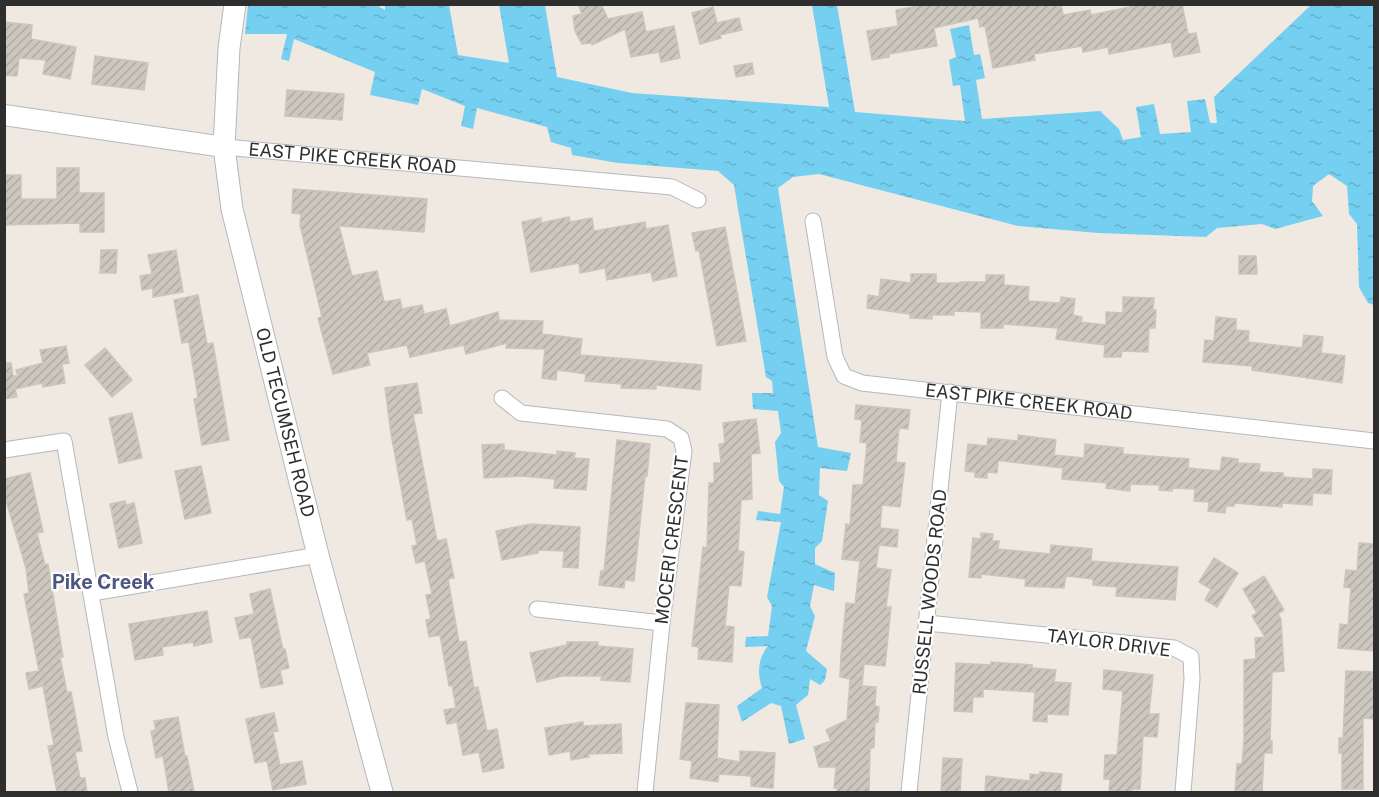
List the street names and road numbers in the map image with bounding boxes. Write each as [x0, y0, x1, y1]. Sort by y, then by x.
street label: EAST PIKE CREEK ROAD [248, 138, 457, 178]
street label: OLD TECUMSEH ROAD [252, 325, 319, 519]
street label: EAST PIKE CREEK ROAD [924, 379, 1134, 424]
street label: MOCERI CRESCENT [651, 454, 692, 626]
street label: RUSSELL WOODS ROAD [908, 488, 951, 696]
street label: TAYLOR DRIVE [1046, 625, 1172, 660]

